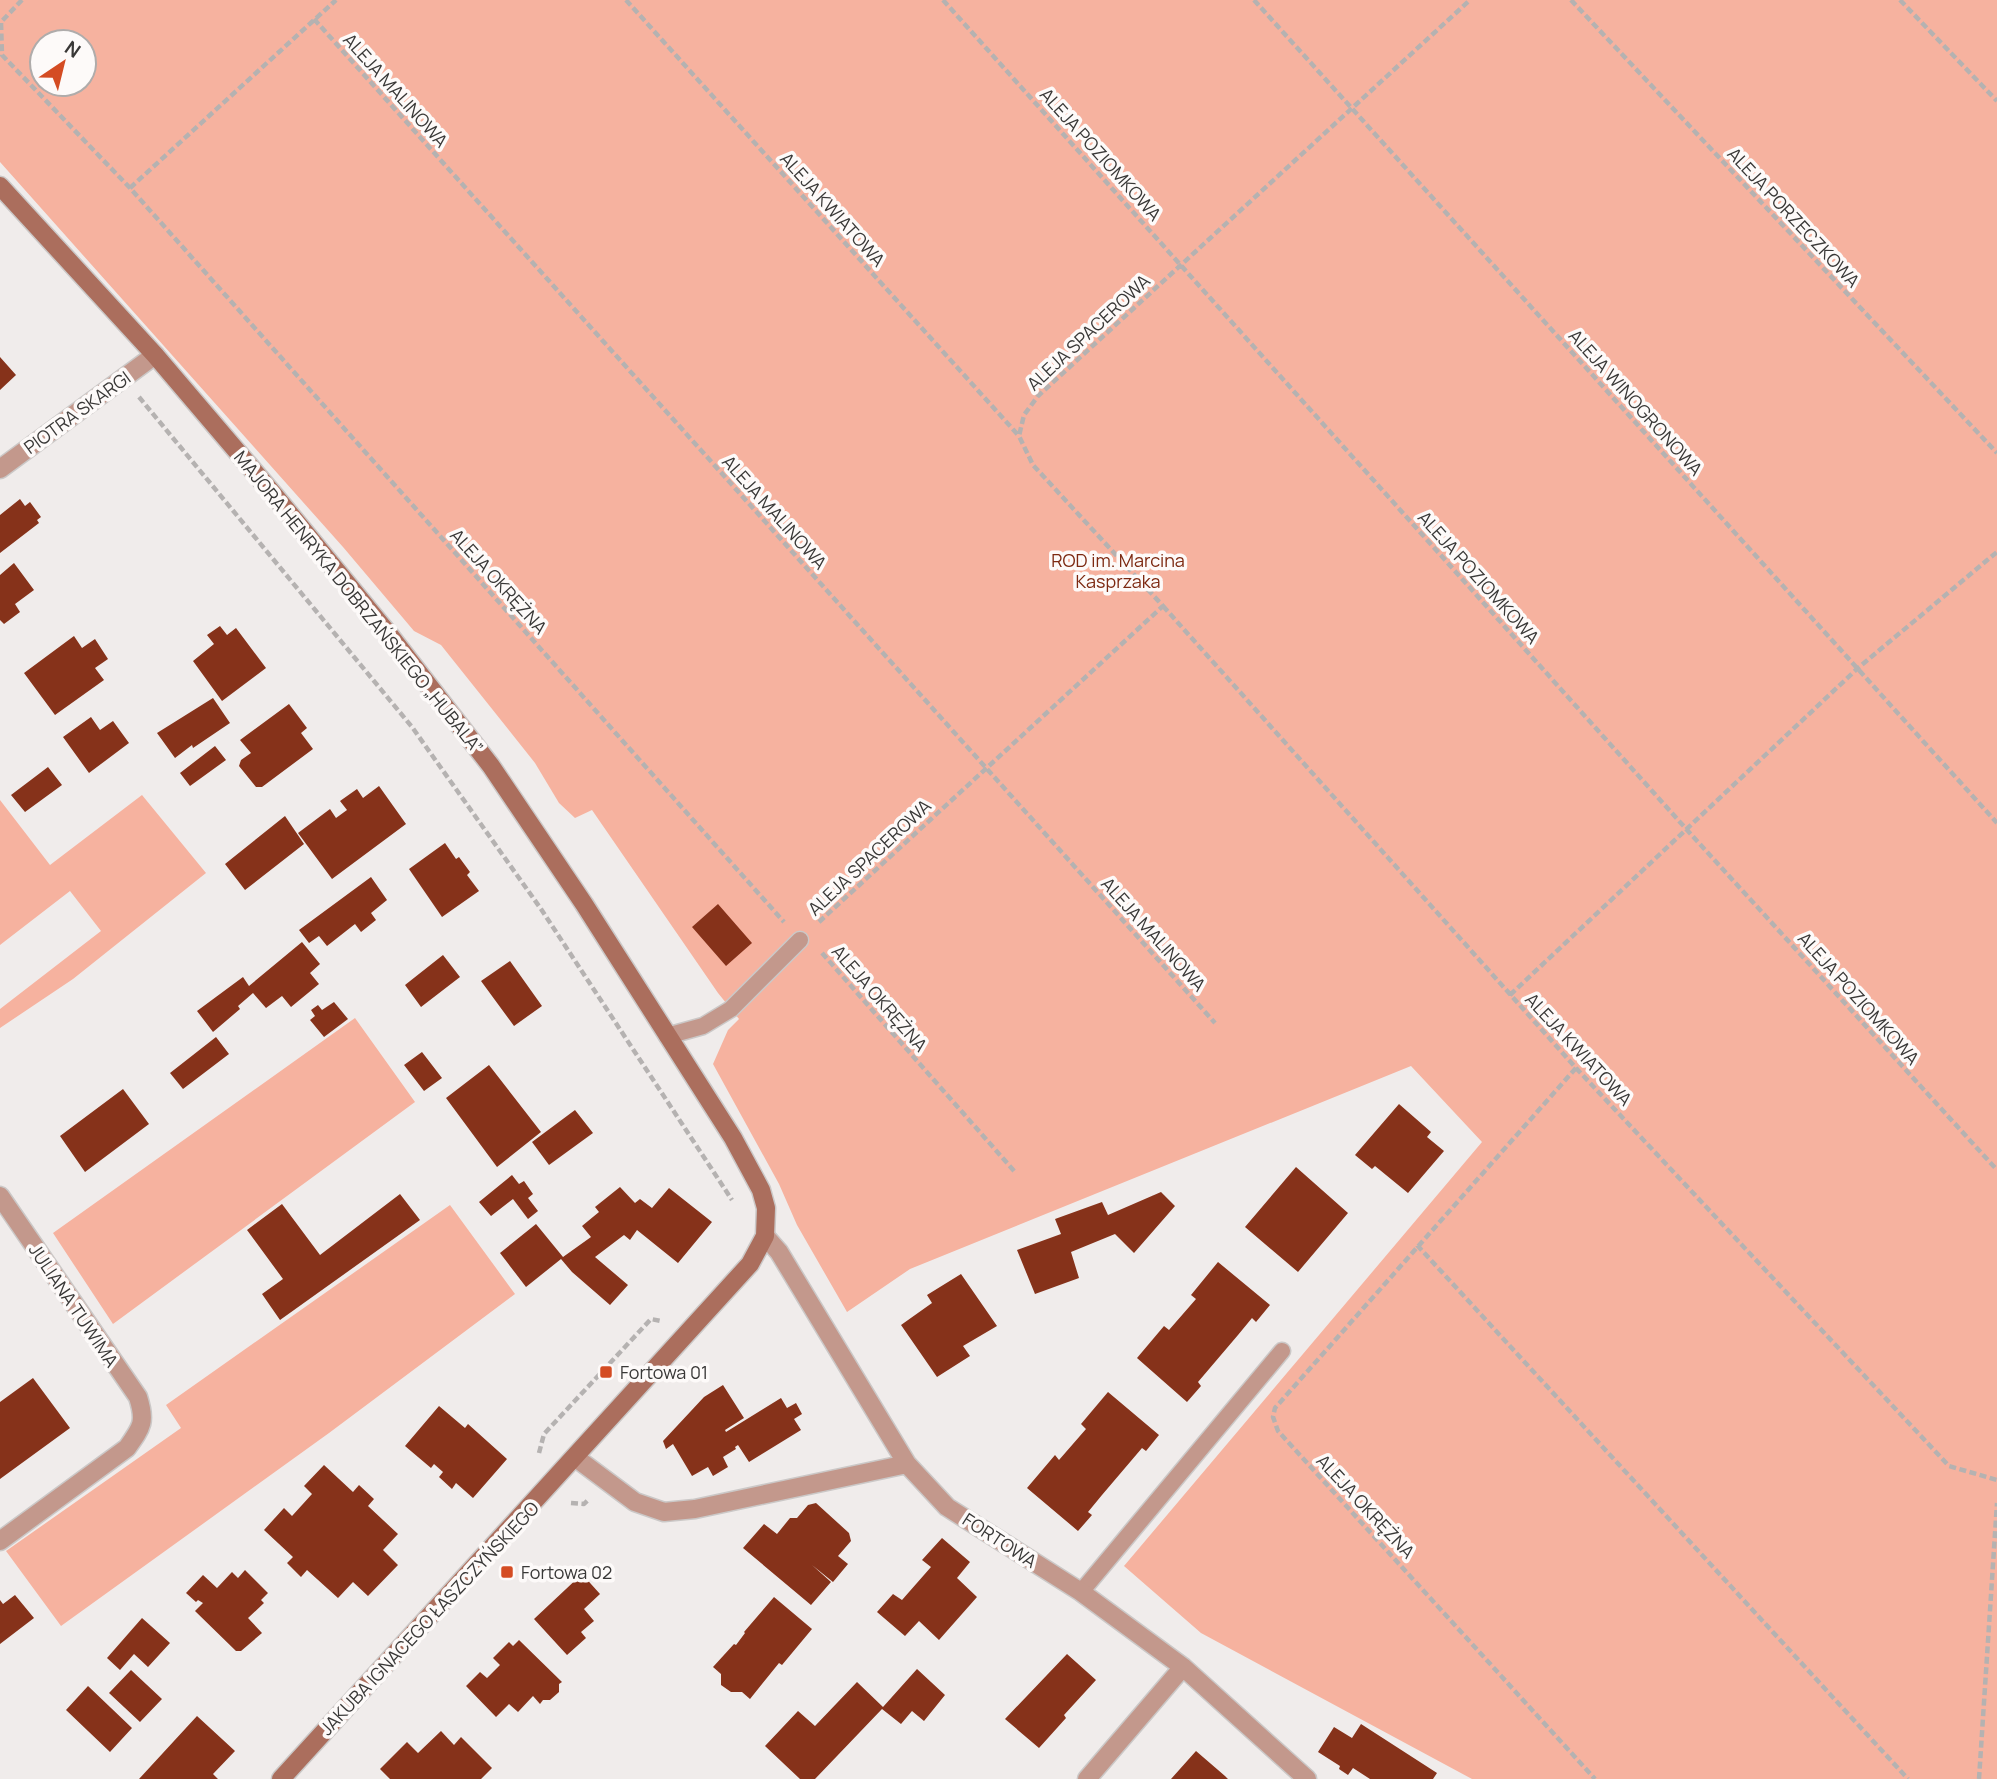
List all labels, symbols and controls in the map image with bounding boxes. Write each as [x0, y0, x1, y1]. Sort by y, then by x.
north arrow [28, 28, 98, 98]
street label: ALEJA MALINOWA [338, 28, 454, 153]
text: N [60, 35, 86, 64]
street label: ALEJA POZIOMKOWA [1035, 83, 1167, 226]
street label: ALEJA PORZECZKOWA [1723, 142, 1866, 293]
street label: ALEJA KWIATOWA [775, 147, 891, 272]
street label: ALEJA SPACEROWA [1021, 268, 1155, 395]
street label: ALEJA WINOGRONOWA [1564, 324, 1709, 481]
street label: PIOTRA SKARGI [19, 365, 135, 459]
street label: MAJORA HENRYKA DOBRZAŃSKIEGO „HUBALA” [229, 446, 489, 758]
street label: ALEJA MALINOWA [717, 450, 833, 575]
street label: ALEJA POZIOMKOWA [1413, 506, 1545, 649]
street label: ALEJA OKRĘŻNA [445, 523, 553, 639]
park label: ROD im. Marcina Kasprzaka [1051, 548, 1185, 593]
street label: ALEJA SPACEROWA [802, 793, 936, 920]
street label: ALEJA MALINOWA [1096, 872, 1212, 997]
street label: ALEJA POZIOMKOWA [1793, 927, 1925, 1070]
street label: ALEJA OKRĘŻNA [827, 940, 933, 1057]
street label: ALEJA KWIATOWA [1520, 987, 1638, 1111]
street label: JULIANA TUWIMA [24, 1239, 125, 1372]
place label: Fortowa 01 [620, 1360, 708, 1384]
marker: Fortowa 01 [598, 1364, 614, 1380]
street label: ALEJA OKRĘŻNA [1312, 1449, 1421, 1564]
street label: JAKUBA IGNACEGO ŁASZCZYŃSKIEGO [314, 1496, 544, 1740]
street label: FORTOWA [958, 1507, 1042, 1573]
place label: Fortowa 02 [521, 1560, 612, 1584]
marker: Fortowa 02 [499, 1564, 515, 1580]

